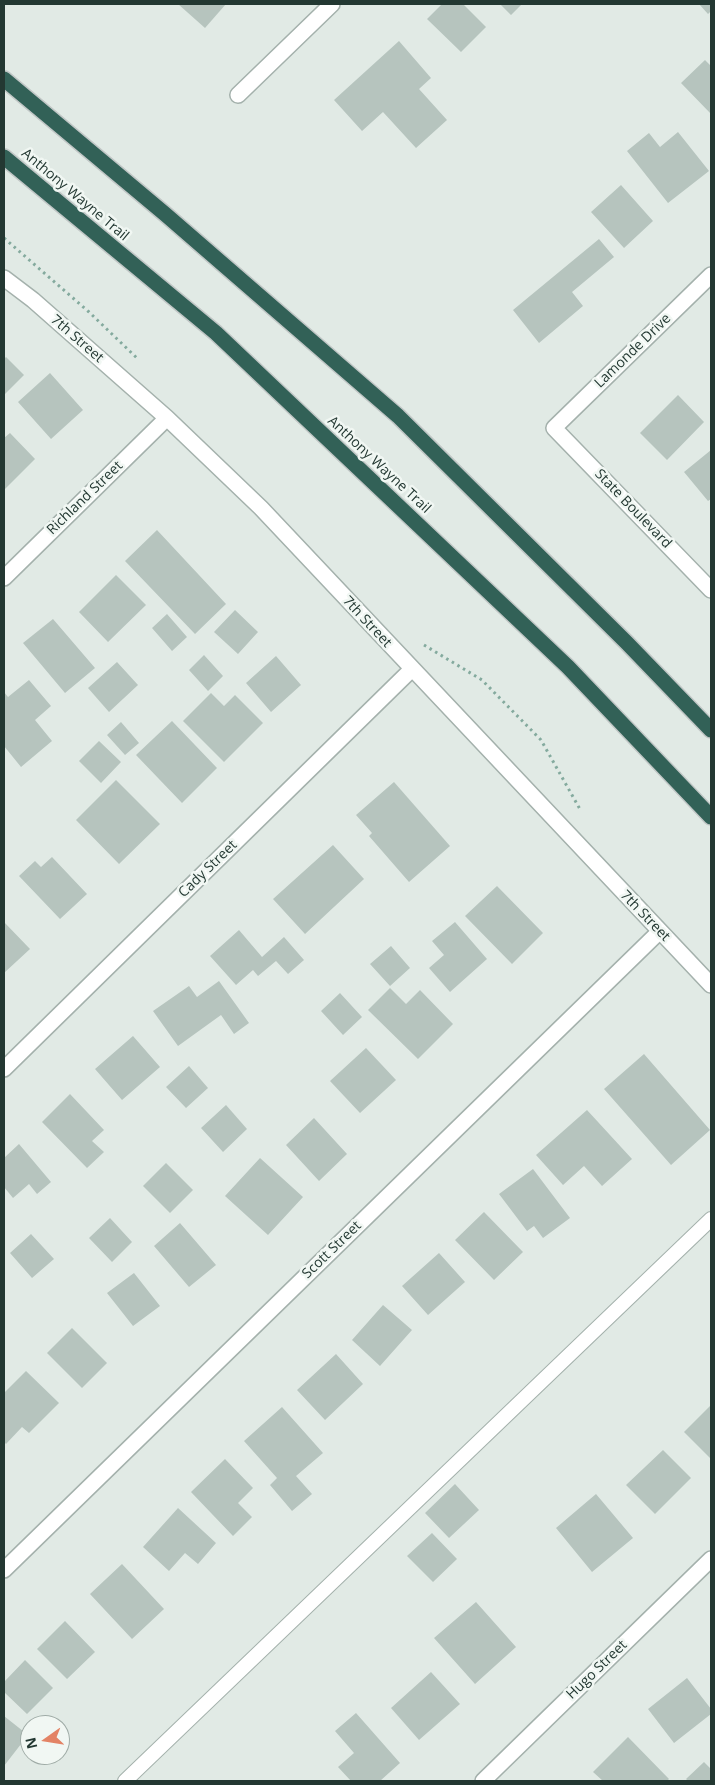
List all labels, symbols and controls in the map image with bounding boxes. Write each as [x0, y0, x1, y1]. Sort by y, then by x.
street label: Anthony Wayne Trail [18, 145, 132, 245]
street label: Lamonde Drive [591, 310, 675, 392]
street label: 7th Street [47, 312, 107, 366]
street label: Anthony Wayne Trail [324, 413, 434, 517]
street label: Richland Street [44, 458, 126, 538]
street label: State Boulevard [591, 466, 675, 552]
street label: 7th Street [339, 593, 395, 651]
street label: Cady Street [175, 837, 241, 901]
street label: 7th Street [617, 887, 673, 945]
street label: Scott Street [299, 1218, 365, 1282]
street label: Hugo Street [563, 1637, 631, 1703]
north arrow [20, 1715, 70, 1765]
text: N [20, 1736, 41, 1751]

